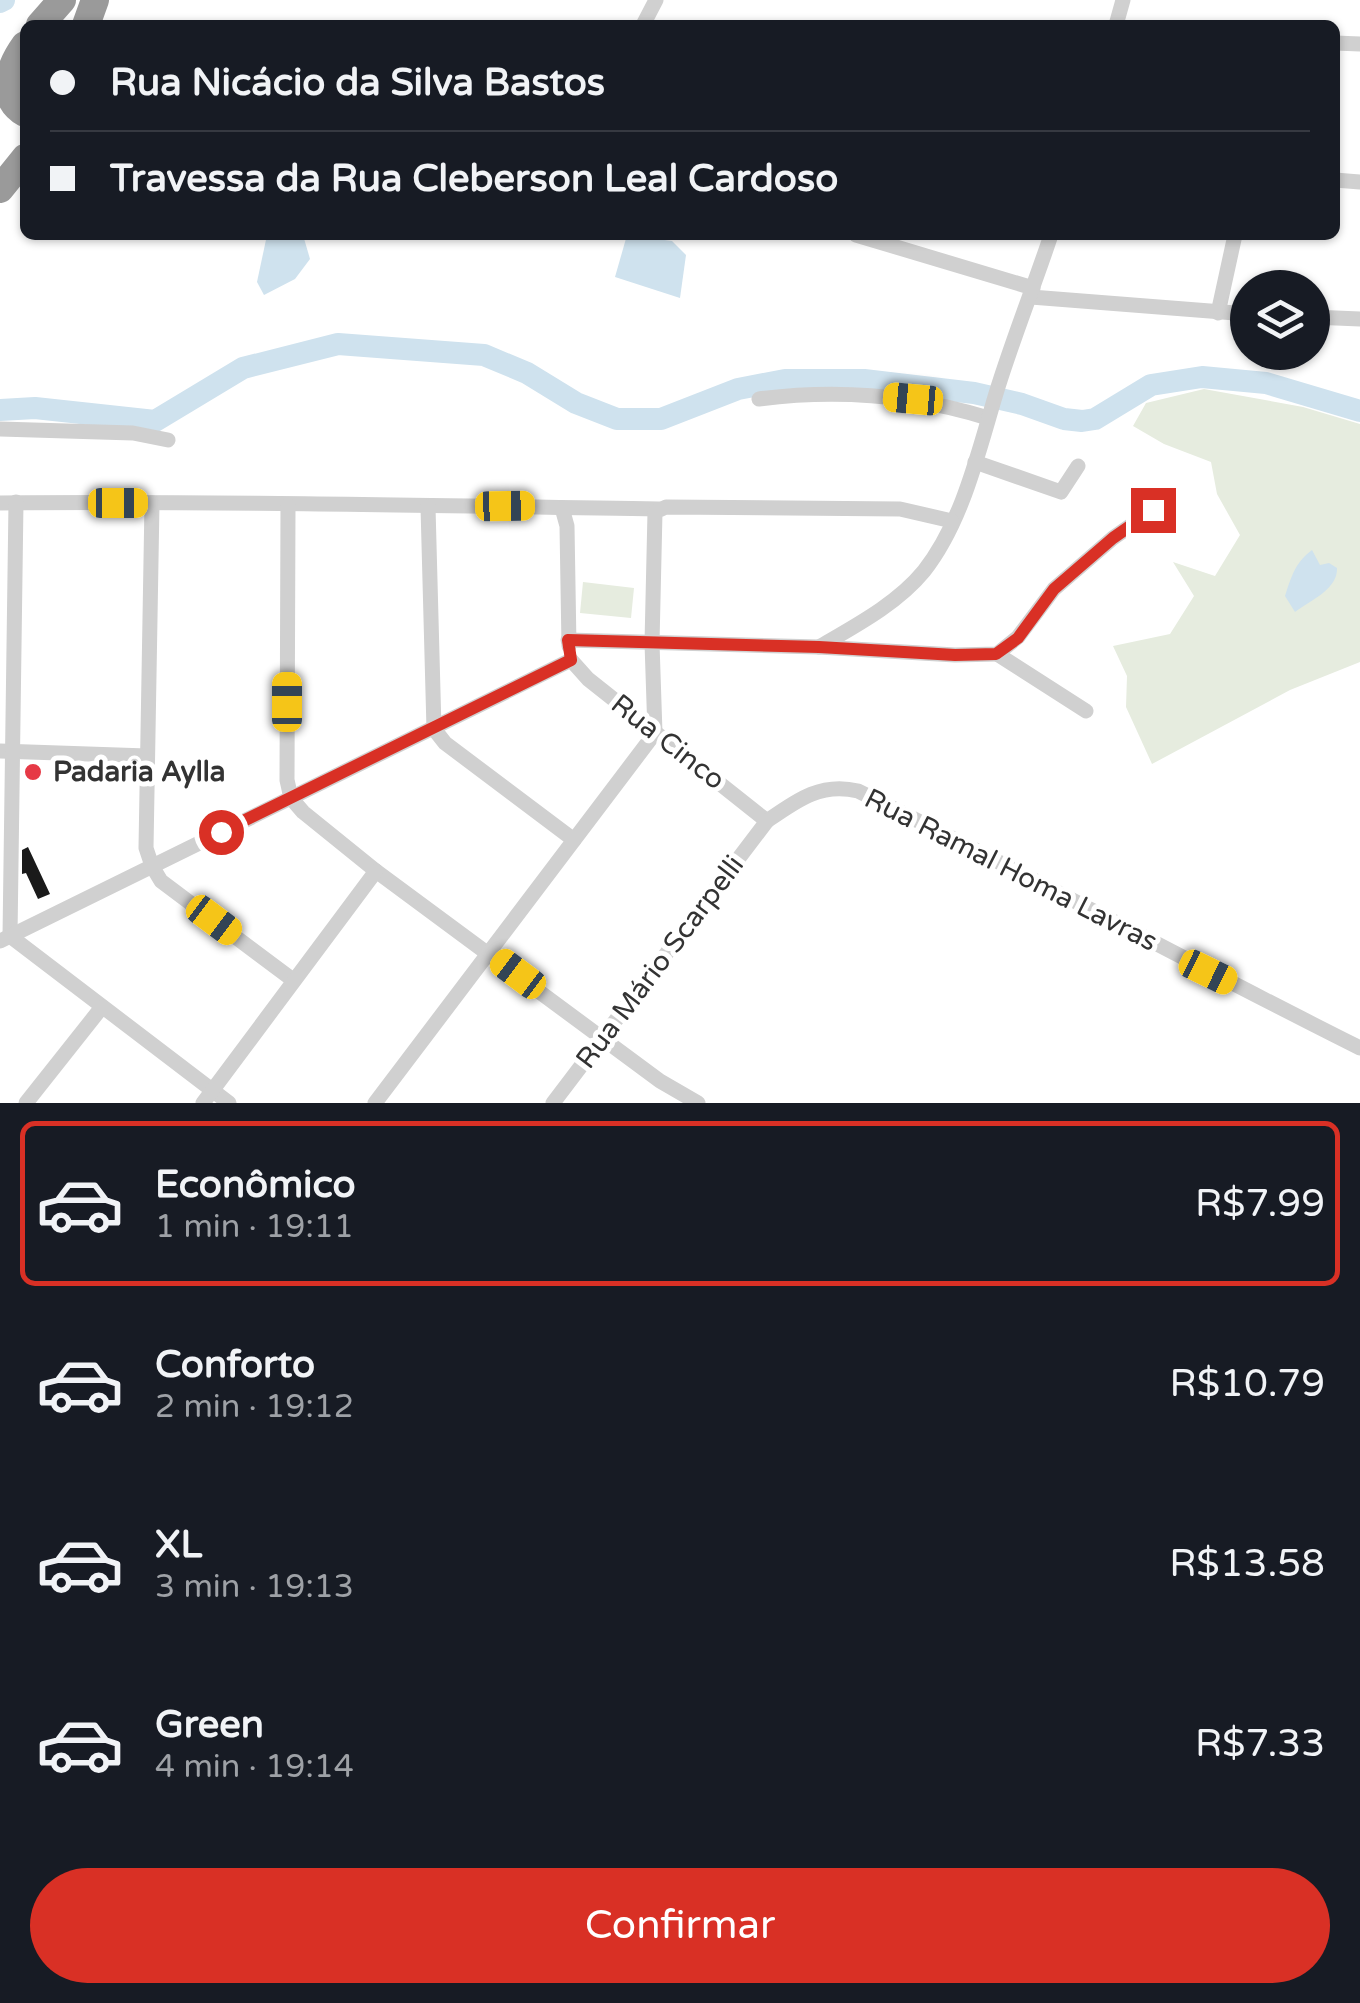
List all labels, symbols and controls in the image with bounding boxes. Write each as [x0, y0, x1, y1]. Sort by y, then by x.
text: Rua Nicácio da Silva Bastos [110, 60, 605, 106]
text: Travessa da Rua Cleberson Leal Cardoso [110, 156, 838, 202]
map controls [1230, 270, 1330, 370]
button: layers [1230, 270, 1330, 370]
car [882, 381, 944, 417]
car [88, 488, 148, 518]
route end [1131, 488, 1176, 533]
car [475, 490, 535, 522]
car [272, 672, 302, 732]
street label: Rua Cinco [604, 687, 732, 797]
place label: Padaria Aylla [53, 755, 226, 789]
marker: Padaria Aylla [22, 761, 44, 783]
street label: Rua Ramal Homa Lavras [859, 781, 1163, 959]
route start [199, 810, 244, 855]
street label: Rua Mário Scarpelli [569, 849, 751, 1075]
car [181, 890, 247, 950]
car [485, 944, 551, 1004]
car [1174, 945, 1242, 999]
icon: car [35, 1159, 125, 1249]
text: Econômico [155, 1162, 356, 1208]
text: R$7.99 [1195, 1181, 1325, 1227]
text: 1 min · 19:11 [155, 1208, 354, 1246]
icon: car [35, 1339, 125, 1429]
text: Conforto [155, 1342, 315, 1388]
text: R$10.79 [1170, 1361, 1325, 1407]
text: 2 min · 19:12 [155, 1388, 354, 1426]
icon: car [35, 1519, 125, 1609]
text: XL [155, 1522, 202, 1568]
text: R$13.58 [1169, 1541, 1325, 1587]
text: 3 min · 19:13 [155, 1568, 354, 1606]
icon: car [35, 1699, 125, 1789]
text: Green [155, 1702, 264, 1748]
text: R$7.33 [1195, 1721, 1325, 1767]
text: 4 min · 19:14 [155, 1748, 354, 1786]
button: Confirmar [30, 1868, 1330, 1983]

